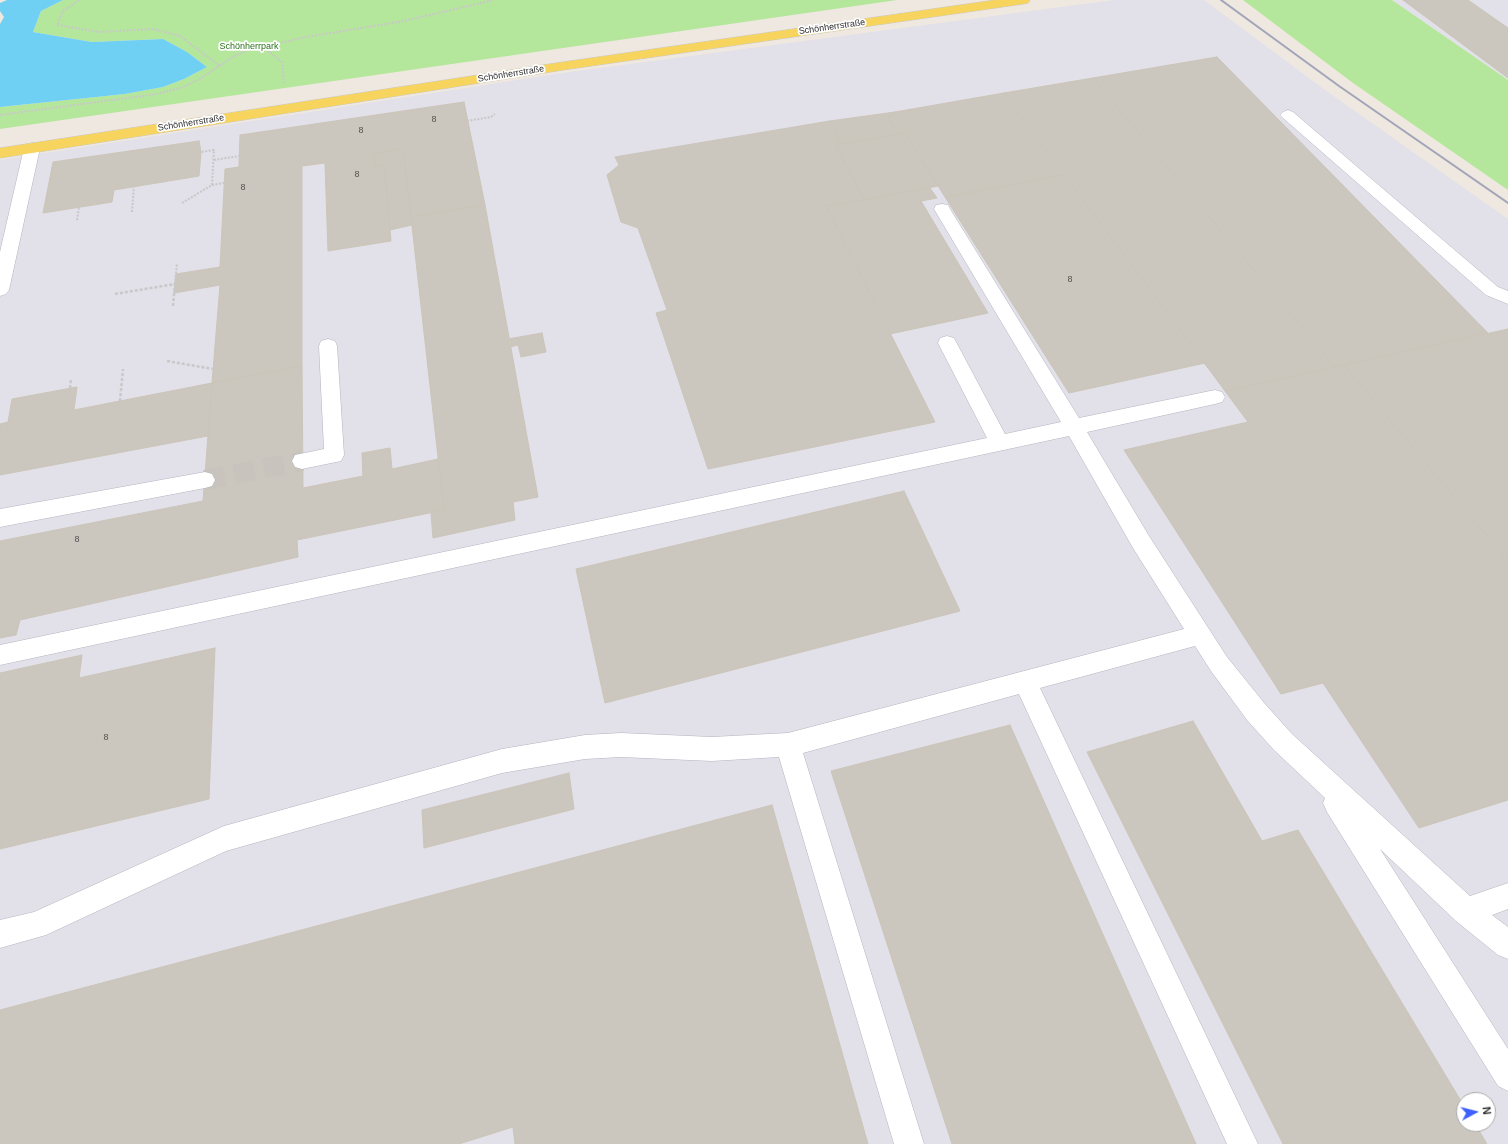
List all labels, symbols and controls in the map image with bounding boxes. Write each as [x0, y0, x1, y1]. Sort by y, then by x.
street label: Schönherrstraße [798, 17, 866, 37]
park label: Schönherrpark [219, 42, 279, 52]
street label: Schönherrstraße [477, 63, 545, 85]
street label: Schönherrstraße [157, 112, 225, 134]
house number: 8 [431, 115, 437, 125]
house number: 8 [358, 126, 364, 136]
house number: 8 [354, 170, 360, 180]
house number: 8 [240, 183, 246, 193]
house number: 8 [1067, 275, 1073, 285]
house number: 8 [74, 535, 80, 545]
house number: 8 [103, 733, 109, 743]
north arrow [1456, 1092, 1496, 1132]
text: N [1480, 1106, 1493, 1115]

